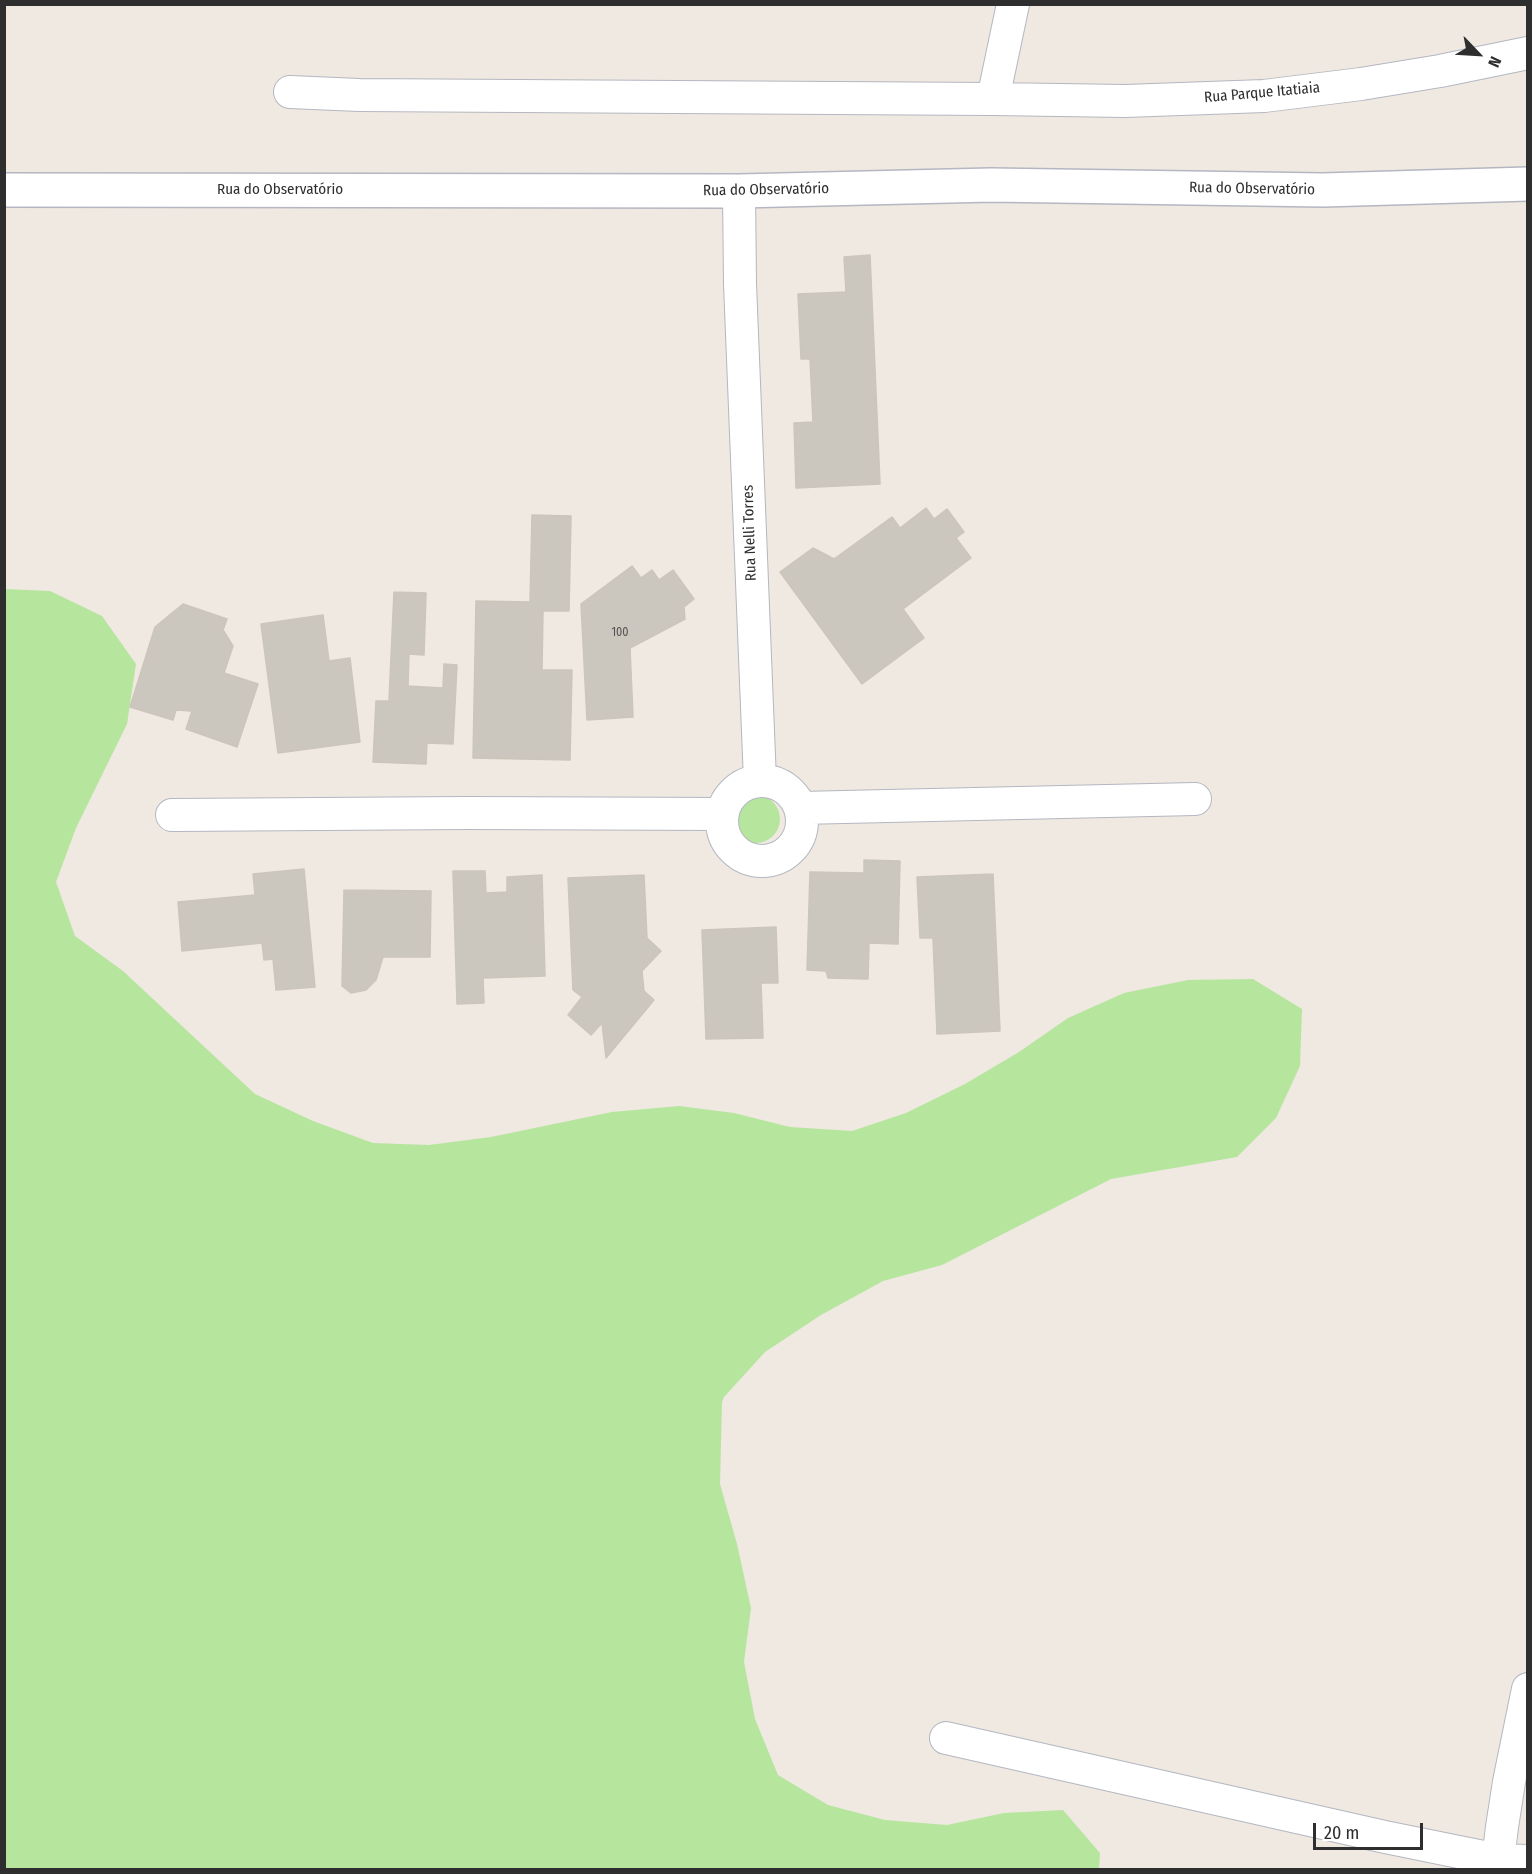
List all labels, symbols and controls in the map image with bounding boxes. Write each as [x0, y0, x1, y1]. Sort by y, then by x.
north arrow [1448, 24, 1508, 84]
text: N [1484, 53, 1505, 70]
street label: Rua Parque Itatiaia [1203, 79, 1321, 107]
street label: Rua do Observatório [1189, 179, 1315, 199]
street label: Rua do Observatório [703, 180, 829, 200]
street label: Rua do Observatório [217, 181, 343, 199]
street label: Rua Nelli Torres [739, 484, 761, 582]
house number: 100 [611, 626, 629, 640]
scale bar [1316, 1811, 1426, 1849]
text: 20 m [1324, 1822, 1359, 1844]

